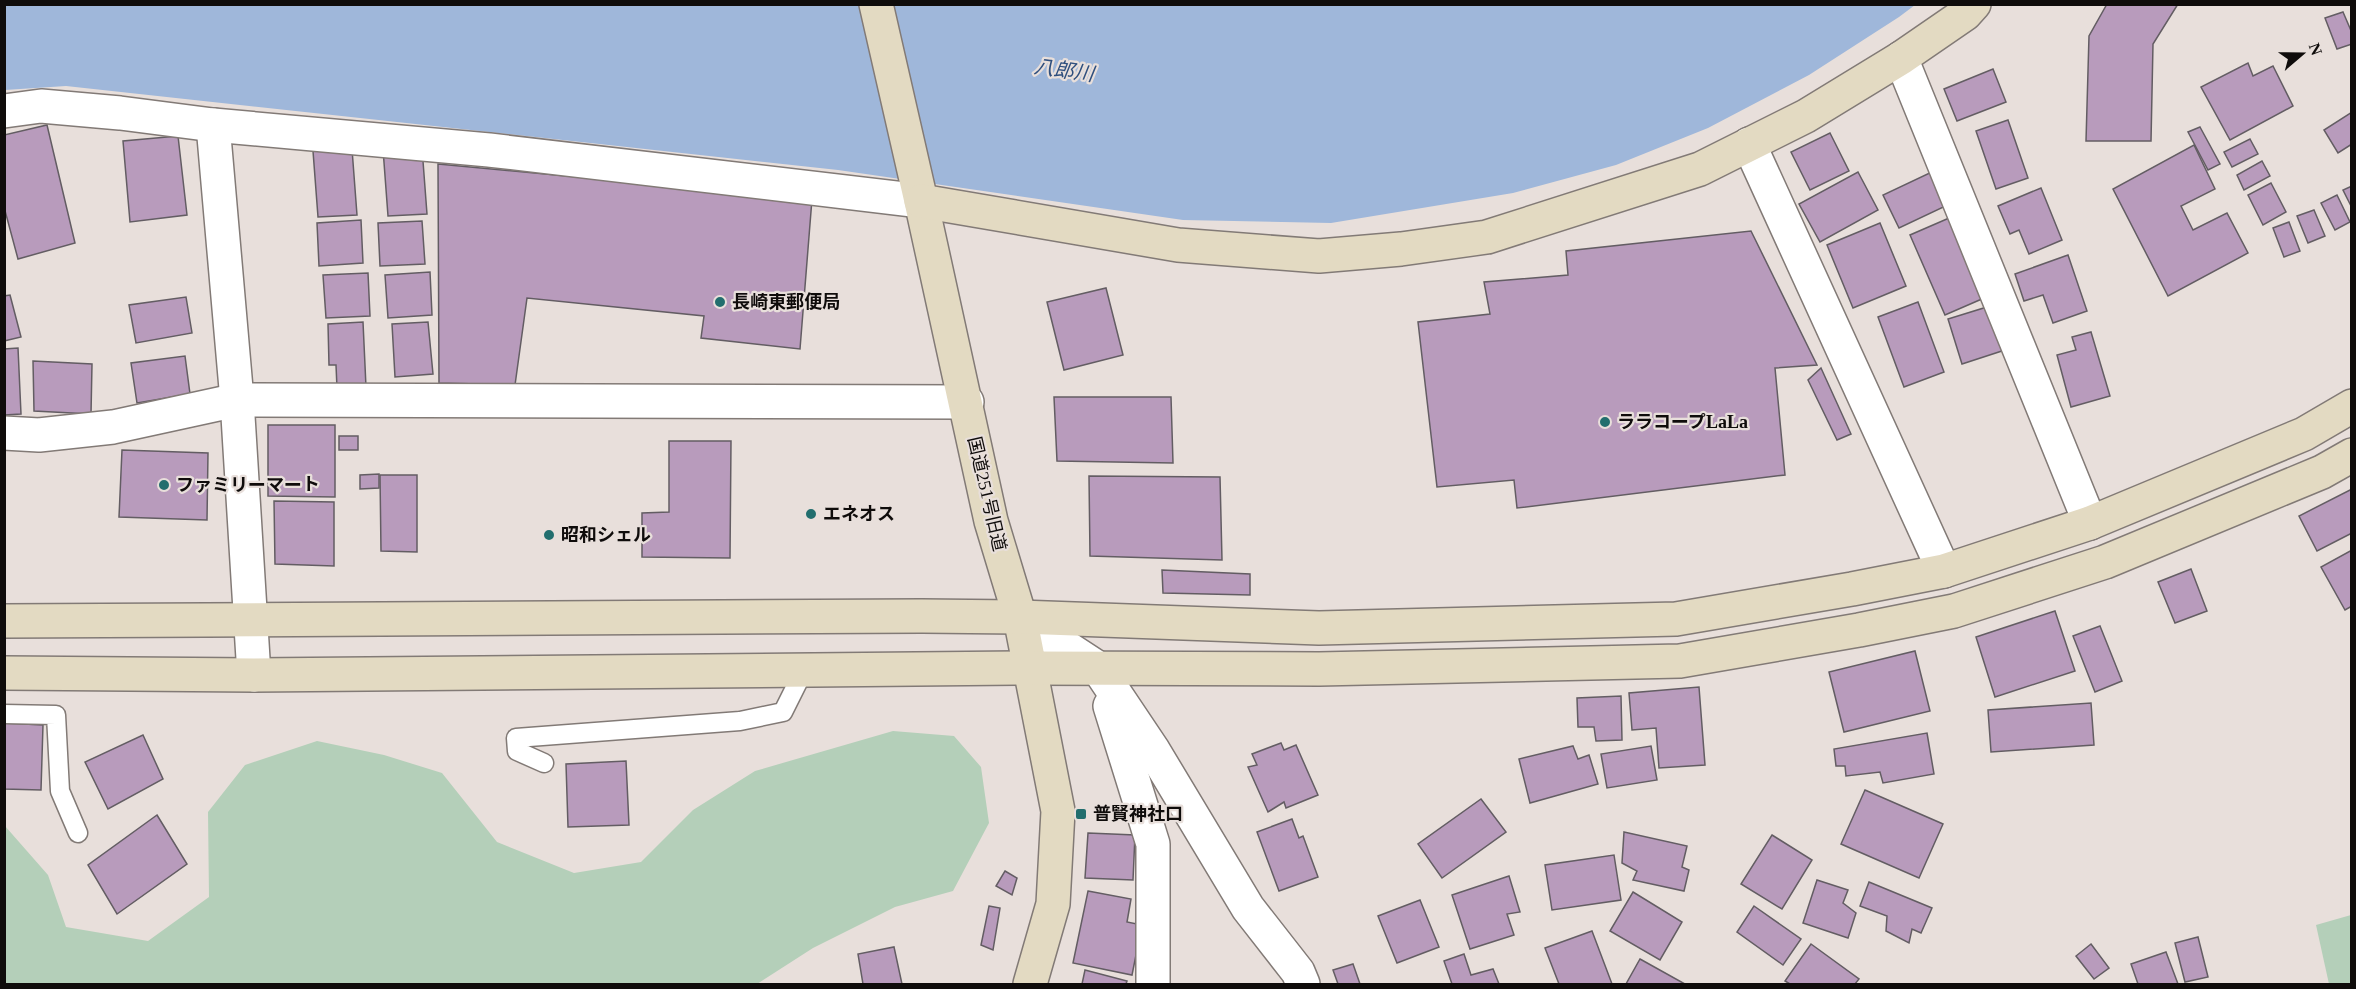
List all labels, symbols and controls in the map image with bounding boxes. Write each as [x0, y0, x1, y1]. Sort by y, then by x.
north arrow [2272, 24, 2332, 84]
text: N [2306, 41, 2326, 58]
water label: 八郎川 [1033, 55, 1097, 85]
place label: 長崎東郵便局 [732, 292, 840, 312]
marker: 長崎東郵便局 [713, 295, 727, 309]
place label: ララコープLaLa [1617, 412, 1748, 432]
marker: ララコープLaLa [1598, 415, 1612, 429]
street label: 国道251号旧道 [964, 435, 1010, 553]
place label: ファミリーマート [176, 475, 320, 495]
marker: ファミリーマート [157, 478, 171, 492]
place label: エネオス [823, 504, 895, 524]
marker: エネオス [804, 507, 818, 521]
place label: 昭和シェル [561, 525, 651, 545]
marker: 昭和シェル [542, 528, 556, 542]
place label: 普賢神社口 [1093, 804, 1183, 824]
marker: 普賢神社口 [1074, 807, 1088, 821]

